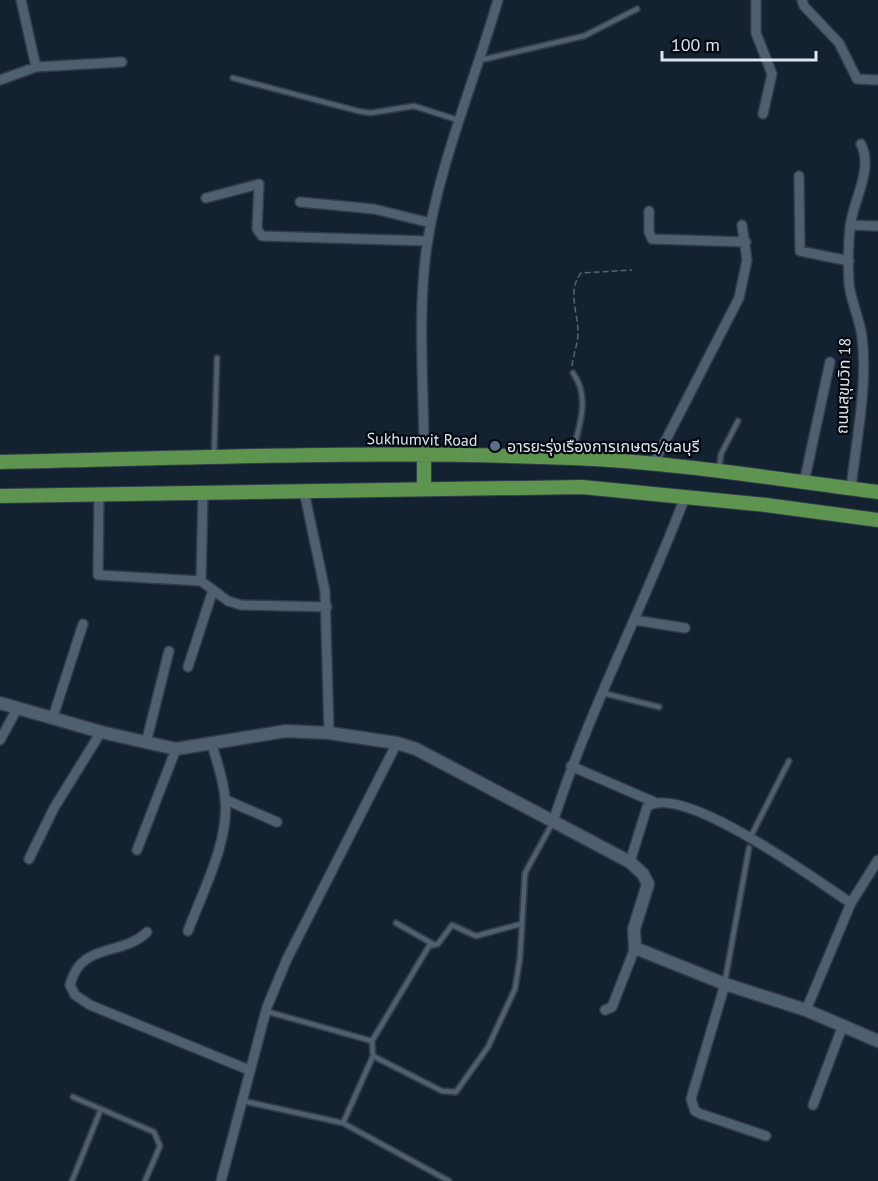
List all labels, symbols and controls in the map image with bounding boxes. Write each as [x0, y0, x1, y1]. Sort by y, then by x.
scale bar [662, 24, 816, 62]
text: 100 m [671, 33, 720, 56]
street label: ถนนสุขุมวิท 18 [831, 338, 855, 434]
street label: Sukhumvit Road [366, 428, 478, 450]
place label: อารยะรุ่งเรืองการเกษตร/ชลบุรี [507, 436, 700, 456]
marker: อารยะรุ่งเรืองการเกษตร/ชลบุรี [488, 439, 502, 453]

